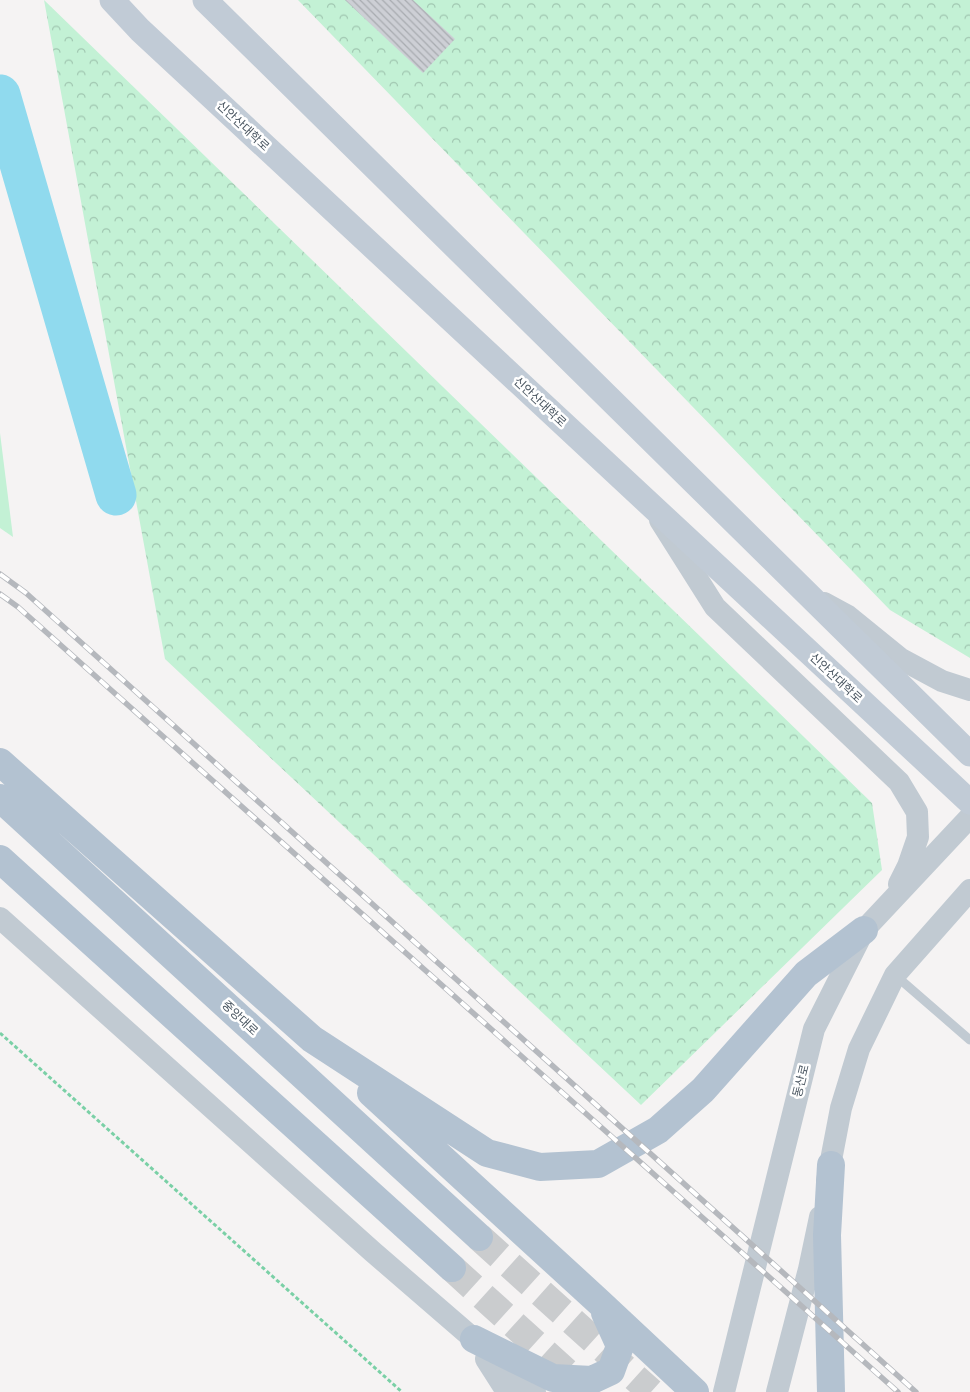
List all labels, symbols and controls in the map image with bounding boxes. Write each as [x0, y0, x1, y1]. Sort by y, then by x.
street label: 신안산대학로 [215, 98, 273, 153]
street label: 신안산대학로 [512, 374, 570, 429]
street label: 신안산대학로 [808, 650, 866, 705]
street label: 중앙대로 [220, 997, 262, 1037]
street label: 동산로 [789, 1063, 811, 1099]

